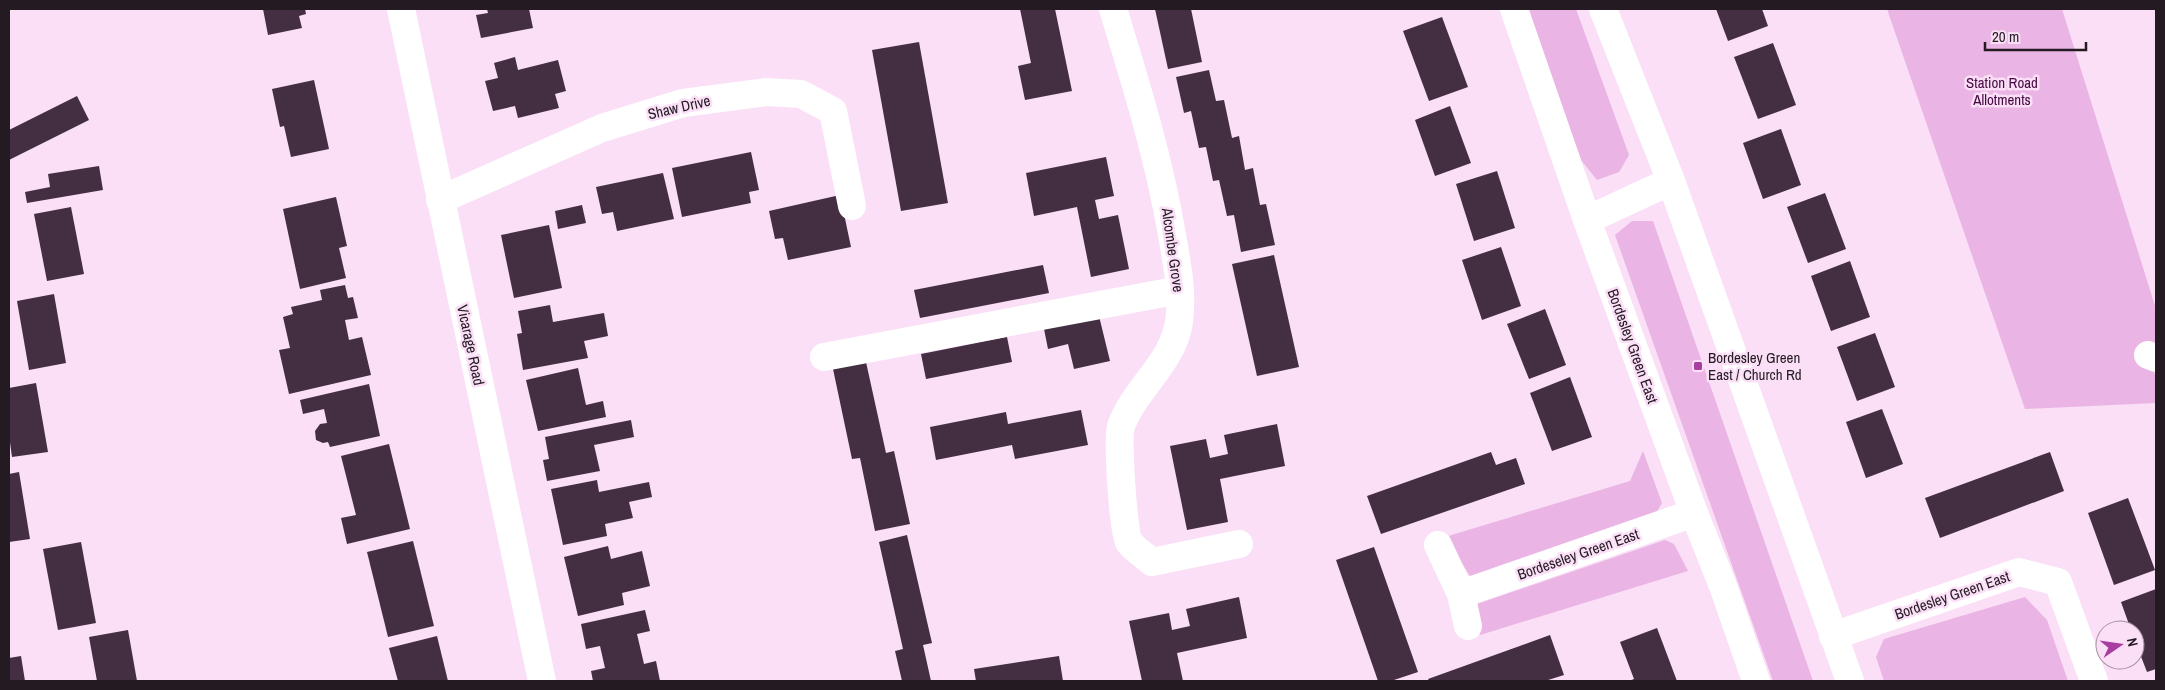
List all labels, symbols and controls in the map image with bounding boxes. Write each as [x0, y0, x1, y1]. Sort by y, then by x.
scale bar [1985, 20, 2086, 52]
text: 20 m [1992, 26, 2019, 47]
park label: Station Road Allotments [1966, 72, 2038, 110]
street label: Shaw Drive [646, 90, 712, 124]
street label: Alcombe Grove [1157, 206, 1189, 294]
street label: Bordesley Green East [1603, 286, 1664, 407]
street label: Vicarage Road [452, 303, 490, 387]
place label: Bordesley Green East / Church Rd [1708, 347, 1802, 385]
marker: Bordesley Green East / Church Rd [1692, 360, 1704, 372]
street label: Bordeseley Green East [1514, 523, 1642, 585]
street label: Bordesley Green East [1892, 565, 2013, 625]
north arrow [2095, 620, 2145, 670]
text: N [2123, 636, 2142, 648]

